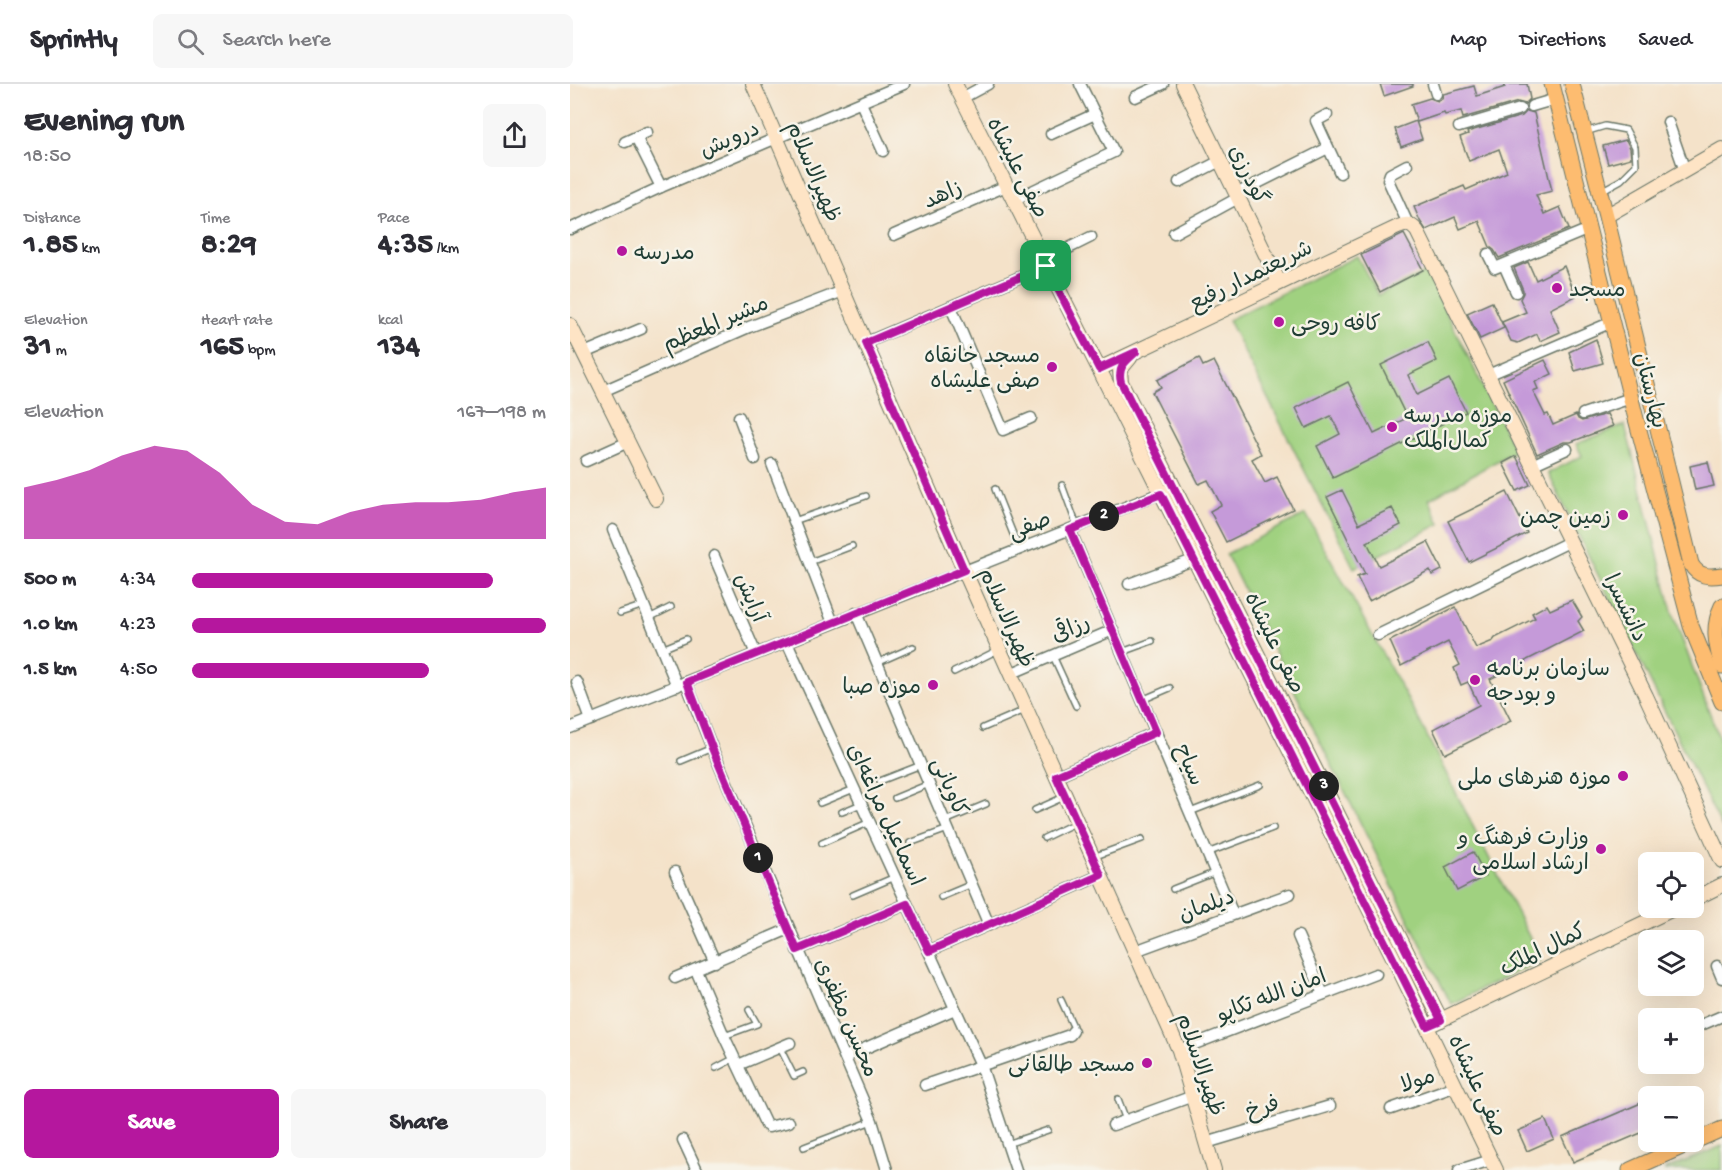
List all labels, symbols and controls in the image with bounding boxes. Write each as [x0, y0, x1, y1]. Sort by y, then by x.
search box [153, 14, 573, 68]
text: Sprintly [30, 25, 117, 58]
icon: search [174, 25, 207, 58]
text: Search here [222, 28, 331, 54]
text: Map [1450, 29, 1487, 54]
text: Directions [1520, 29, 1605, 54]
text: Saved [1638, 29, 1692, 54]
text: Evening run [24, 104, 184, 142]
button: share [483, 104, 546, 167]
street label: صفی علیشاه [979, 114, 1052, 224]
street label: درویش [697, 118, 764, 166]
street label: ظهیرالاسلام [778, 118, 844, 227]
street label: گودرزی [1221, 140, 1275, 210]
text: 18:50 [24, 146, 71, 169]
street label: زاهد [920, 177, 967, 217]
text: Distance [24, 210, 81, 229]
text: Time [201, 210, 230, 229]
text: Pace [378, 210, 409, 229]
text: 1.85 [24, 229, 78, 264]
text: 8:29 [201, 229, 257, 264]
text: 4:35 [378, 229, 433, 264]
street label: شریعتمدار رفیع [1186, 237, 1318, 319]
text: km [78, 240, 100, 259]
text: /km [433, 240, 459, 259]
pin [1020, 240, 1071, 291]
place label: مدرسه [634, 242, 695, 268]
marker: مدرسه [615, 244, 629, 258]
icon: arrive [1029, 249, 1062, 282]
place label: مسجد [1569, 279, 1626, 305]
marker: مسجد [1550, 281, 1564, 295]
street label: مشیر المعظم [660, 292, 773, 360]
text: Elevation [24, 312, 88, 331]
text: Heart rate [201, 312, 273, 331]
text: kcal [378, 312, 403, 331]
place label: کافه روحی [1291, 313, 1381, 339]
marker: کافه روحی [1272, 315, 1286, 329]
text: 31 [24, 331, 52, 366]
text: 165 [201, 331, 244, 366]
text: 134 [378, 331, 420, 366]
text: m [52, 342, 67, 361]
text: bpm [244, 342, 276, 361]
place label: مسجد خانقاه صفی علیشاه [924, 345, 1040, 396]
street label: بهارستان [1626, 350, 1670, 432]
marker: مسجد خانقاه صفی علیشاه [1045, 360, 1059, 374]
text: Elevation [24, 402, 104, 425]
text: 167–198 m [457, 402, 546, 425]
place label: موزه مدرسه کمال‌الملک [1404, 405, 1512, 456]
marker: موزه مدرسه کمال‌الملک [1385, 420, 1399, 434]
pin: 2 [1089, 501, 1119, 531]
text: 2 [1100, 506, 1108, 525]
place label: زمین چمن [1520, 506, 1611, 532]
street label: صفی [1005, 508, 1055, 548]
marker: زمین چمن [1616, 508, 1630, 522]
street label: ظهیرالاسلام [971, 565, 1038, 673]
text: 500 m [24, 569, 76, 592]
text: 4:34 [120, 569, 156, 592]
street label: آرایش [726, 569, 773, 629]
street label: دانشسرا [1596, 571, 1651, 647]
street label: صفی علیشاه [1237, 589, 1308, 699]
street label: رزاقی [1047, 607, 1095, 650]
text: 1.0 km [24, 614, 78, 637]
text: 4:23 [120, 614, 156, 637]
place label: سازمان برنامه و بودجه [1487, 658, 1610, 709]
text: 1.5 km [24, 659, 77, 682]
text: 4:50 [120, 659, 158, 682]
marker: سازمان برنامه و بودجه [1468, 673, 1482, 687]
place label: موزه صبا [842, 676, 921, 702]
marker: موزه صبا [926, 678, 940, 692]
street label: اسماعیل مراغه‌ای [839, 740, 928, 891]
street label: سیاح [1167, 741, 1208, 790]
street label: کاویانی [923, 754, 971, 821]
place label: موزه هنرهای ملی [1457, 767, 1611, 793]
marker: موزه هنرهای ملی [1616, 769, 1630, 783]
pin: 3 [1309, 771, 1339, 801]
text: 3 [1320, 776, 1328, 795]
place label: وزارت فرهنگ و ارشاد اسلامی [1456, 824, 1589, 878]
marker: وزارت فرهنگ و ارشاد اسلامی [1594, 842, 1608, 856]
pin: 1 [743, 843, 773, 873]
text: 1 [755, 848, 761, 867]
map controls [1638, 852, 1704, 1152]
button: locate [1638, 852, 1704, 918]
street label: دیلمان [1176, 886, 1239, 930]
street label: کمال الملک [1496, 920, 1591, 984]
button: layers [1638, 930, 1704, 996]
street label: محسن مظفری [807, 955, 882, 1082]
street label: امان الله تکاپو [1212, 965, 1331, 1031]
button: + [1638, 1008, 1704, 1074]
street label: ظهیرالاسلام [1169, 1011, 1228, 1120]
street label: صفی علیشاه [1440, 1031, 1510, 1142]
place label: مسجد طالقانی [1008, 1054, 1135, 1080]
marker: مسجد طالقانی [1140, 1056, 1154, 1070]
street label: مولا [1397, 1065, 1439, 1101]
button: − [1638, 1086, 1704, 1152]
button: Save [24, 1089, 279, 1158]
button: Share [291, 1089, 546, 1158]
street label: فرخ [1243, 1092, 1283, 1127]

